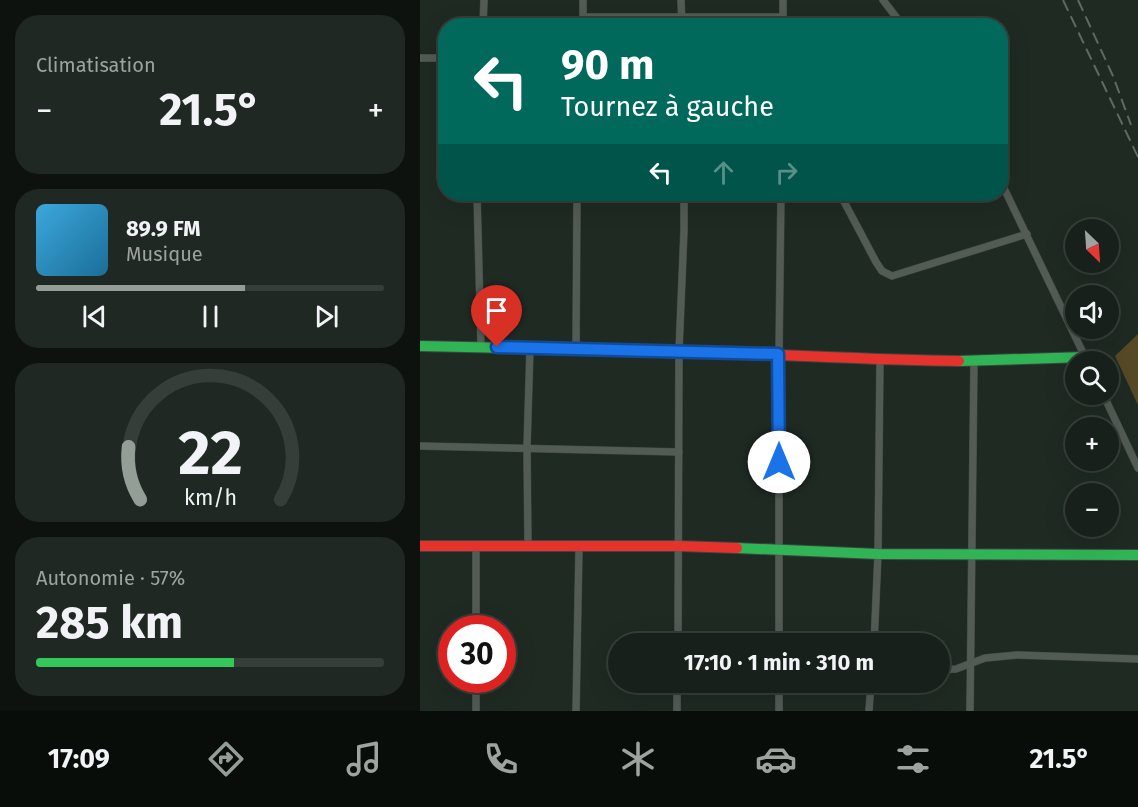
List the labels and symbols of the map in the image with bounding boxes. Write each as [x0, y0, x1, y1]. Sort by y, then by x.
north arrow [1065, 219, 1119, 273]
pin [471, 285, 522, 347]
position arrow [747, 430, 811, 494]
speed limit sign: 30 [438, 615, 516, 693]

